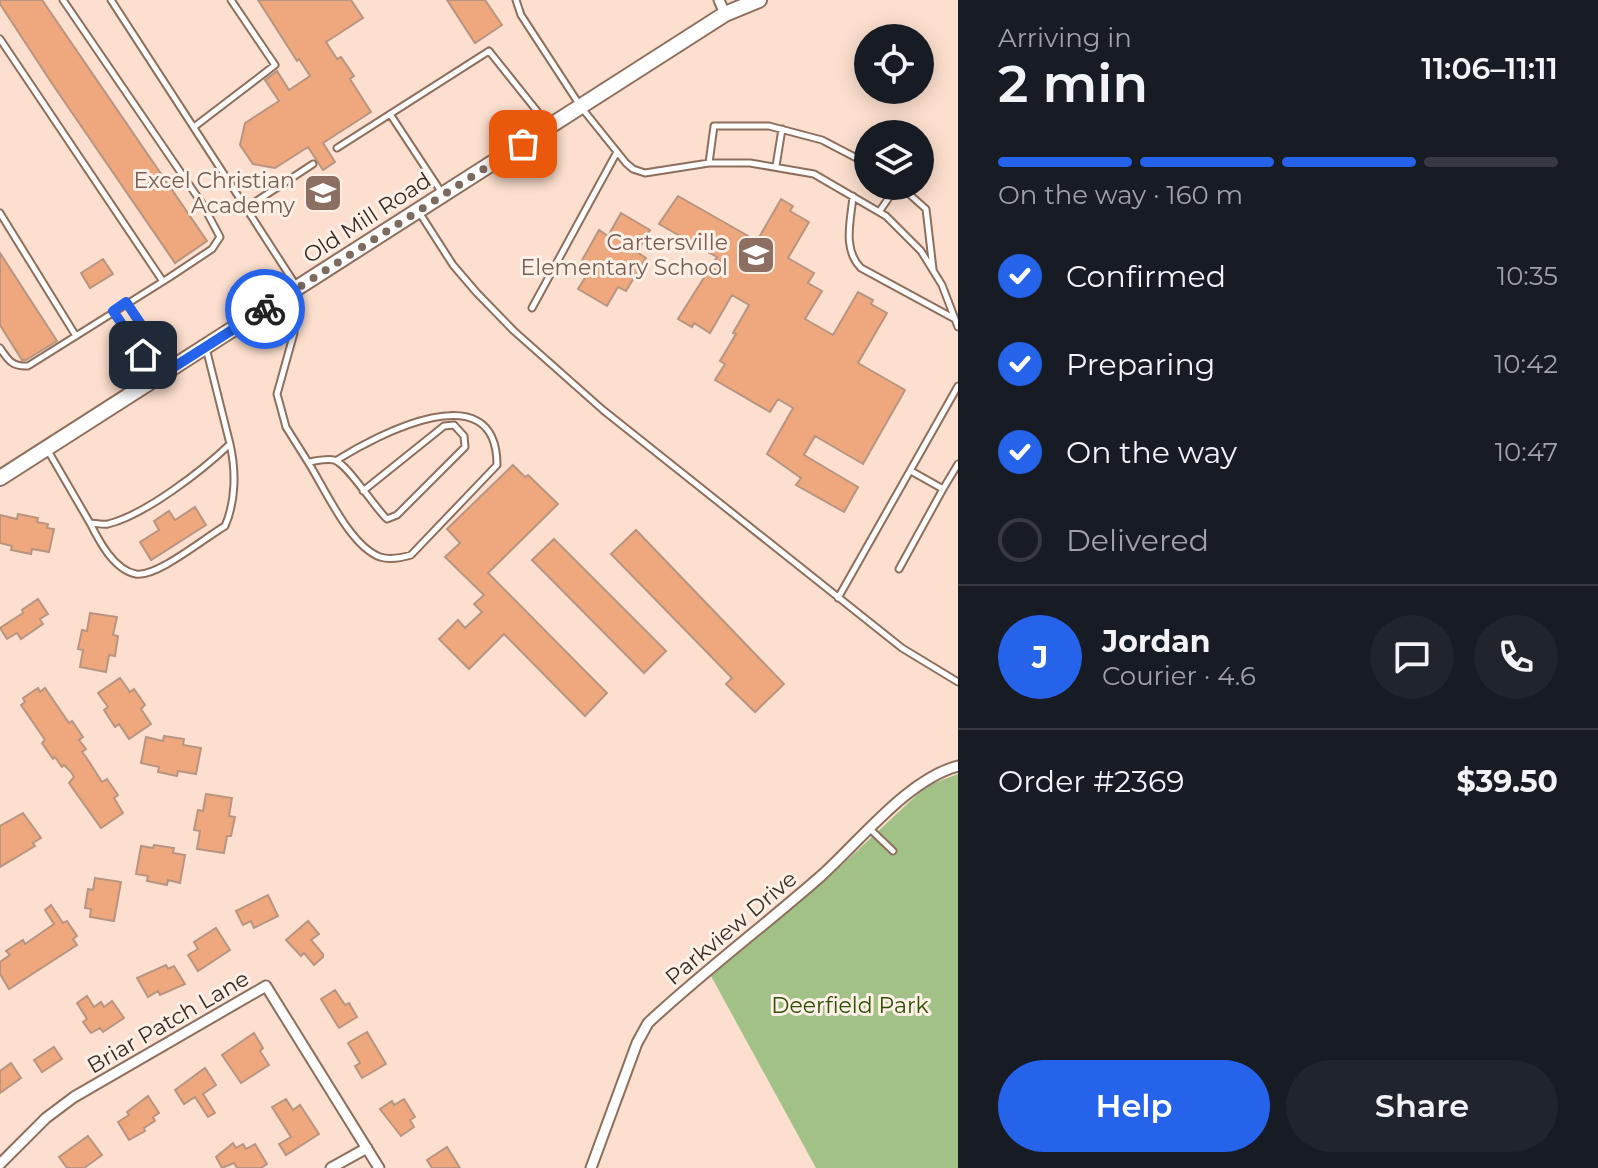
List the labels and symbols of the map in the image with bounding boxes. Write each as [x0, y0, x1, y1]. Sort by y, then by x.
pin [489, 110, 557, 178]
place label: Excel Christian Academy [134, 167, 295, 219]
street label: Old Mill Road [298, 167, 436, 269]
school or university icon: Excel Christian Academy [302, 172, 344, 214]
place label: Cartersville Elementary School [521, 229, 728, 281]
school or university icon: Cartersville Elementary School [735, 234, 777, 276]
courier [225, 269, 305, 349]
pin [109, 321, 177, 389]
street label: Parkview Drive [660, 865, 802, 991]
street label: Briar Patch Lane [82, 965, 254, 1079]
park label: Deerfield Park [771, 992, 930, 1019]

